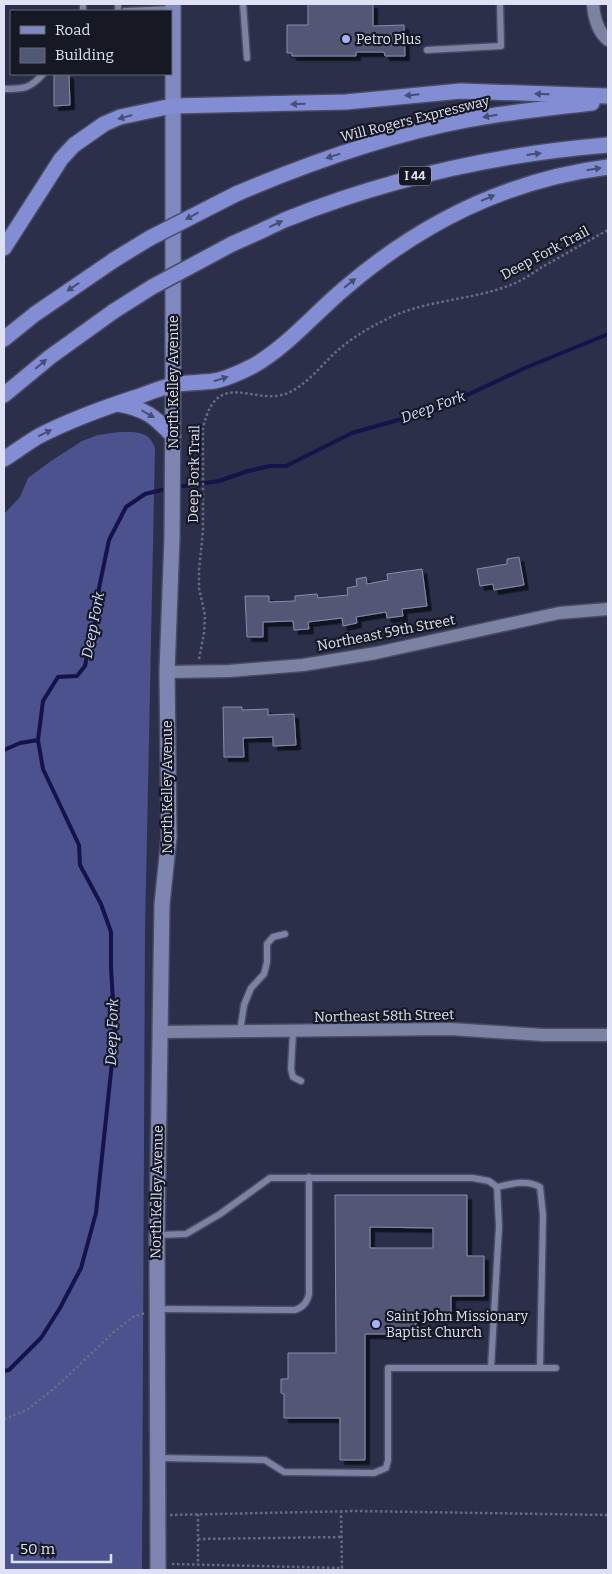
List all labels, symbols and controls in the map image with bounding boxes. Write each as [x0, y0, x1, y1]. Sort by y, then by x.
legend [10, 10, 172, 75]
text: Road [55, 21, 90, 39]
place label: Petro Plus [356, 31, 421, 48]
marker: Petro Plus [340, 33, 352, 45]
text: Building [55, 46, 114, 64]
one-way arrow [534, 89, 550, 97]
one-way arrow [404, 91, 420, 99]
street label: Will Rogers Expressway [339, 92, 492, 146]
one-way arrow [289, 101, 305, 109]
one-way arrow [482, 112, 498, 120]
one-way arrow [117, 113, 132, 121]
one-way arrow [526, 149, 542, 157]
one-way arrow [325, 152, 340, 160]
one-way arrow [586, 164, 602, 172]
road number: I 44 [399, 167, 431, 186]
one-way arrow [481, 194, 496, 202]
one-way arrow [185, 212, 200, 220]
one-way arrow [269, 220, 284, 228]
street label: Deep Fork Trail [498, 223, 592, 283]
one-way arrow [344, 278, 357, 289]
one-way arrow [67, 282, 80, 292]
street label: North Kelley Avenue [165, 315, 182, 449]
one-way arrow [35, 359, 47, 370]
one-way arrow [214, 374, 229, 382]
water label: Deep Fork [398, 387, 469, 427]
one-way arrow [141, 409, 155, 418]
street label: Deep Fork Trail [185, 425, 203, 523]
one-way arrow [38, 429, 52, 437]
water label: Deep Fork [78, 589, 108, 660]
street label: Northeast 59th Street [316, 611, 456, 655]
street label: North Kelley Avenue [159, 720, 176, 854]
water label: Deep Fork [102, 997, 122, 1066]
street label: Northeast 58th Street [314, 1006, 454, 1026]
street label: North Kelley Avenue [147, 1125, 167, 1259]
place label: Saint John Missionary Baptist Church [386, 1308, 529, 1341]
marker: Saint John Missionary Baptist Church [370, 1318, 382, 1330]
scale bar [12, 1532, 111, 1564]
text: 50 m [20, 1540, 56, 1558]

